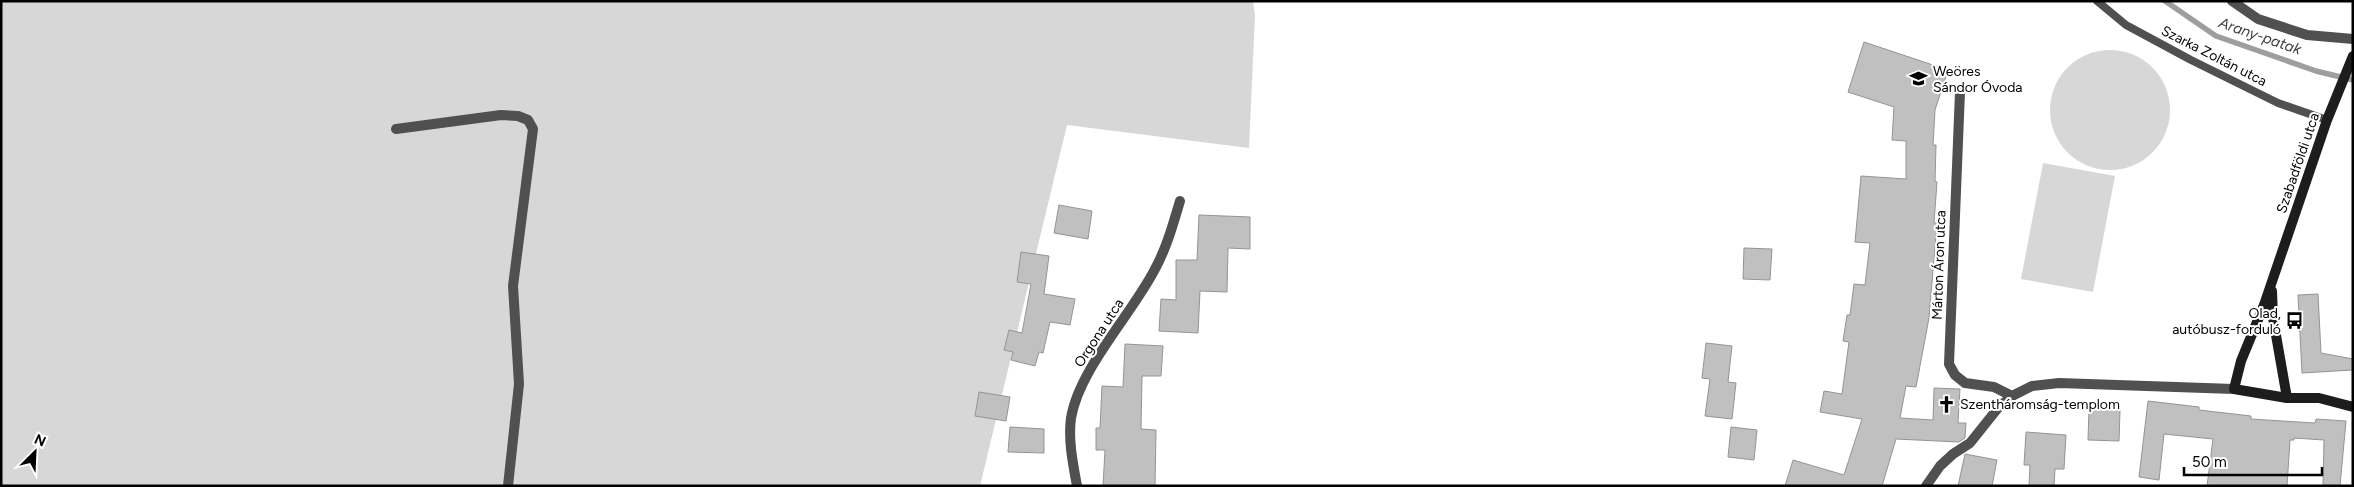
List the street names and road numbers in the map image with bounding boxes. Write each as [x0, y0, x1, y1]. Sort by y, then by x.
street label: Szarka Zoltán utca [2158, 22, 2270, 90]
street label: Szabadföldi utca [2273, 111, 2323, 215]
street label: Márton Áron utca [1929, 210, 1949, 320]
street label: Orgona utca [1071, 296, 1127, 370]

